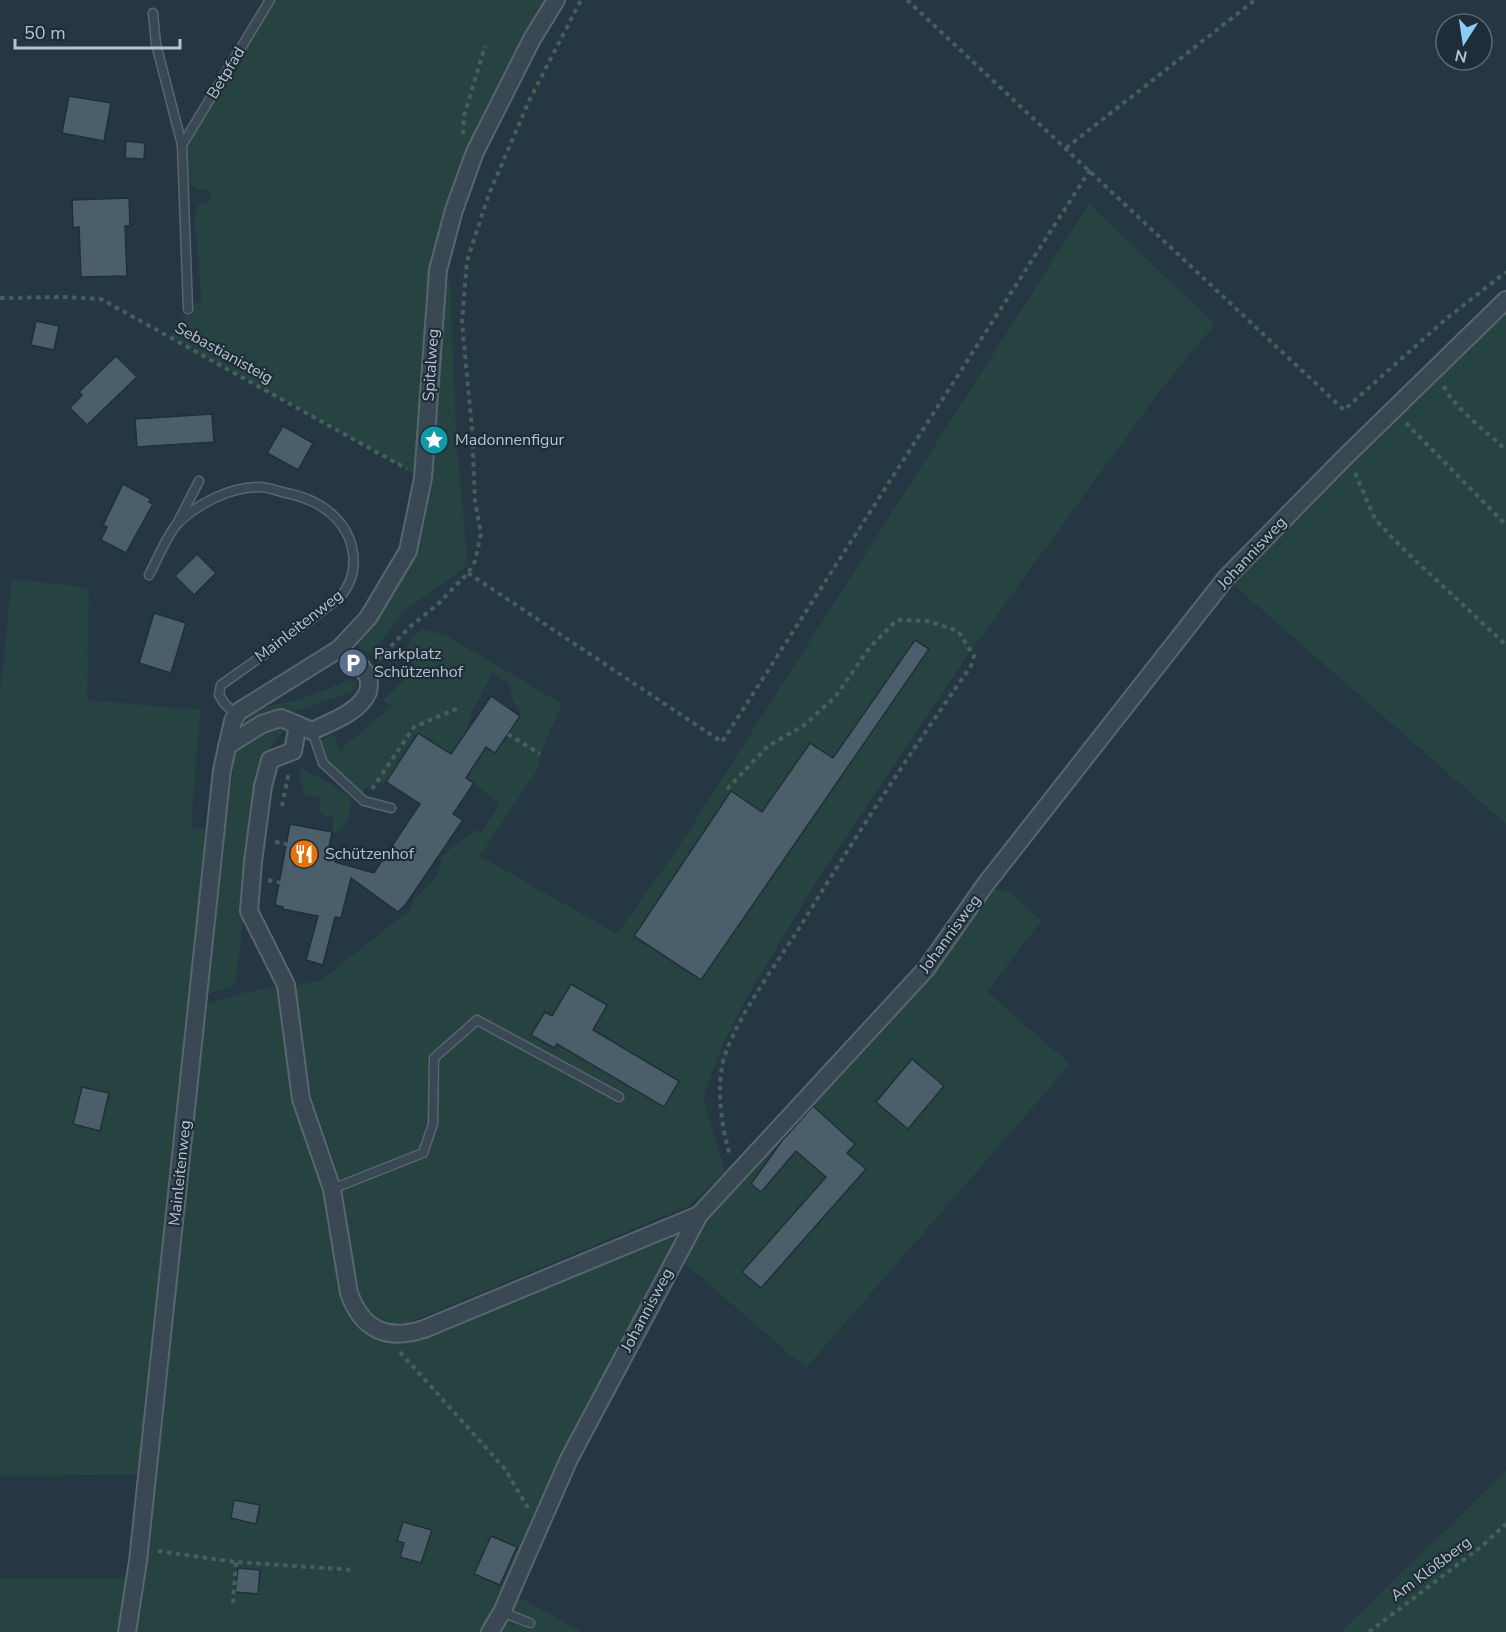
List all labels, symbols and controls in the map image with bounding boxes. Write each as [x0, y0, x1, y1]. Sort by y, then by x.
scale bar [15, 12, 180, 50]
north arrow [1434, 12, 1494, 72]
text: 50 m [24, 21, 66, 45]
street label: Betpfad [202, 43, 250, 103]
text: N [1453, 44, 1469, 68]
street label: Sebastianisteig [171, 317, 277, 389]
street label: Spitalweg [417, 328, 445, 402]
place icon: Madonnenfigur [418, 424, 450, 456]
place label: Madonnenfigur [455, 429, 564, 451]
street label: Johannisweg [1212, 512, 1292, 595]
street label: Mainleitenweg [250, 585, 348, 667]
place label: Parkplatz Schützenhof [374, 643, 464, 683]
parking icon: Parkplatz Schützenhof [337, 647, 369, 679]
restaurant icon: Schützenhof [288, 838, 320, 870]
place label: Schützenhof [325, 843, 415, 865]
street label: Johannisweg [913, 890, 986, 979]
street label: Mainleitenweg [164, 1119, 196, 1227]
street label: Johannisweg [615, 1264, 678, 1357]
street label: Am Klößberg [1386, 1531, 1476, 1607]

